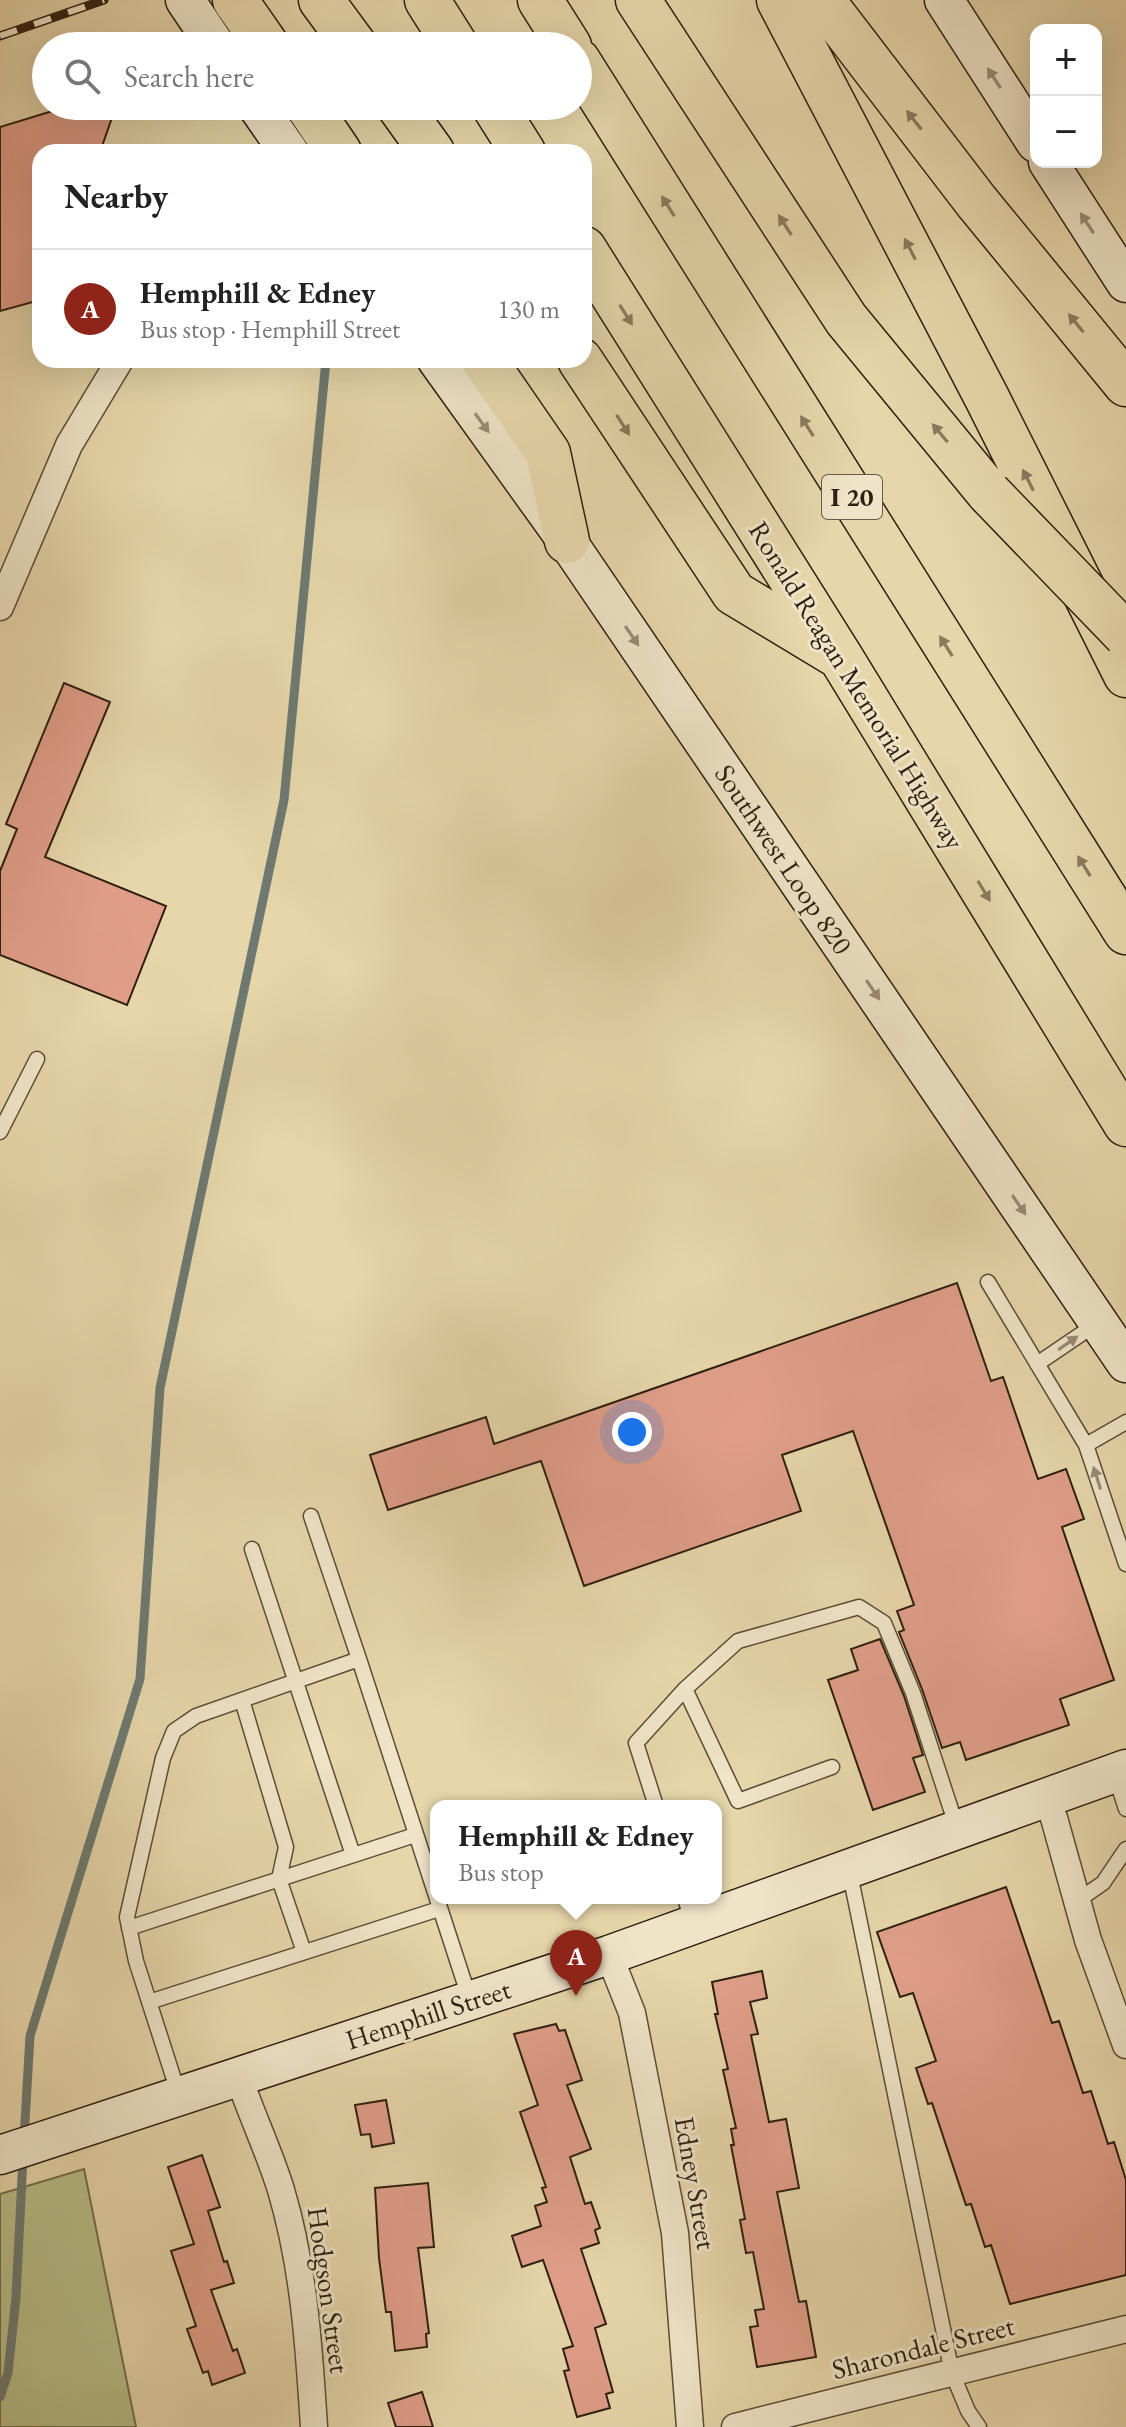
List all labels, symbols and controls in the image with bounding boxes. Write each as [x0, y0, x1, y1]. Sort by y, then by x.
map controls [1030, 24, 1102, 168]
button: + [1030, 24, 1102, 96]
search box [32, 32, 592, 120]
icon: search [60, 54, 104, 98]
text: Search here [124, 57, 254, 96]
one-way arrow [987, 67, 1001, 89]
button: − [1030, 96, 1102, 168]
one-way arrow [907, 110, 923, 130]
text: Nearby [64, 174, 168, 218]
one-way arrow [662, 195, 676, 217]
one-way arrow [1080, 212, 1095, 233]
one-way arrow [777, 214, 792, 235]
one-way arrow [903, 237, 916, 260]
text: Hemphill & Edney [140, 273, 375, 312]
text: A [81, 292, 99, 326]
text: 130 m [497, 292, 560, 326]
one-way arrow [618, 304, 632, 326]
text: Bus stop · Hemphill Street [140, 312, 400, 346]
one-way arrow [1068, 313, 1085, 334]
one-way arrow [474, 413, 490, 434]
one-way arrow [615, 414, 630, 436]
one-way arrow [801, 415, 815, 437]
one-way arrow [932, 423, 949, 443]
one-way arrow [1021, 469, 1035, 492]
road number: I 20 [822, 475, 882, 519]
street label: Ronald Reagan Memorial Highway [741, 514, 973, 856]
one-way arrow [624, 625, 639, 647]
one-way arrow [939, 635, 953, 657]
street label: Southwest Loop 820 [707, 757, 861, 961]
one-way arrow [1078, 855, 1092, 877]
one-way arrow [977, 880, 991, 902]
one-way arrow [865, 979, 880, 1000]
one-way arrow [1011, 1194, 1025, 1216]
one-way arrow [1058, 1336, 1079, 1351]
your location [612, 1412, 652, 1452]
one-way arrow [1091, 1466, 1103, 1490]
popup [430, 1800, 722, 1904]
text: Hemphill & Edney [458, 1816, 694, 1855]
text: Bus stop [458, 1855, 544, 1889]
pin: A [550, 1930, 602, 1996]
street label: Hemphill Street [341, 1970, 515, 2058]
street label: Edney Street [667, 2114, 725, 2252]
street label: Hodgson Street [300, 2204, 359, 2376]
street label: Sharondale Street [828, 2307, 1018, 2387]

